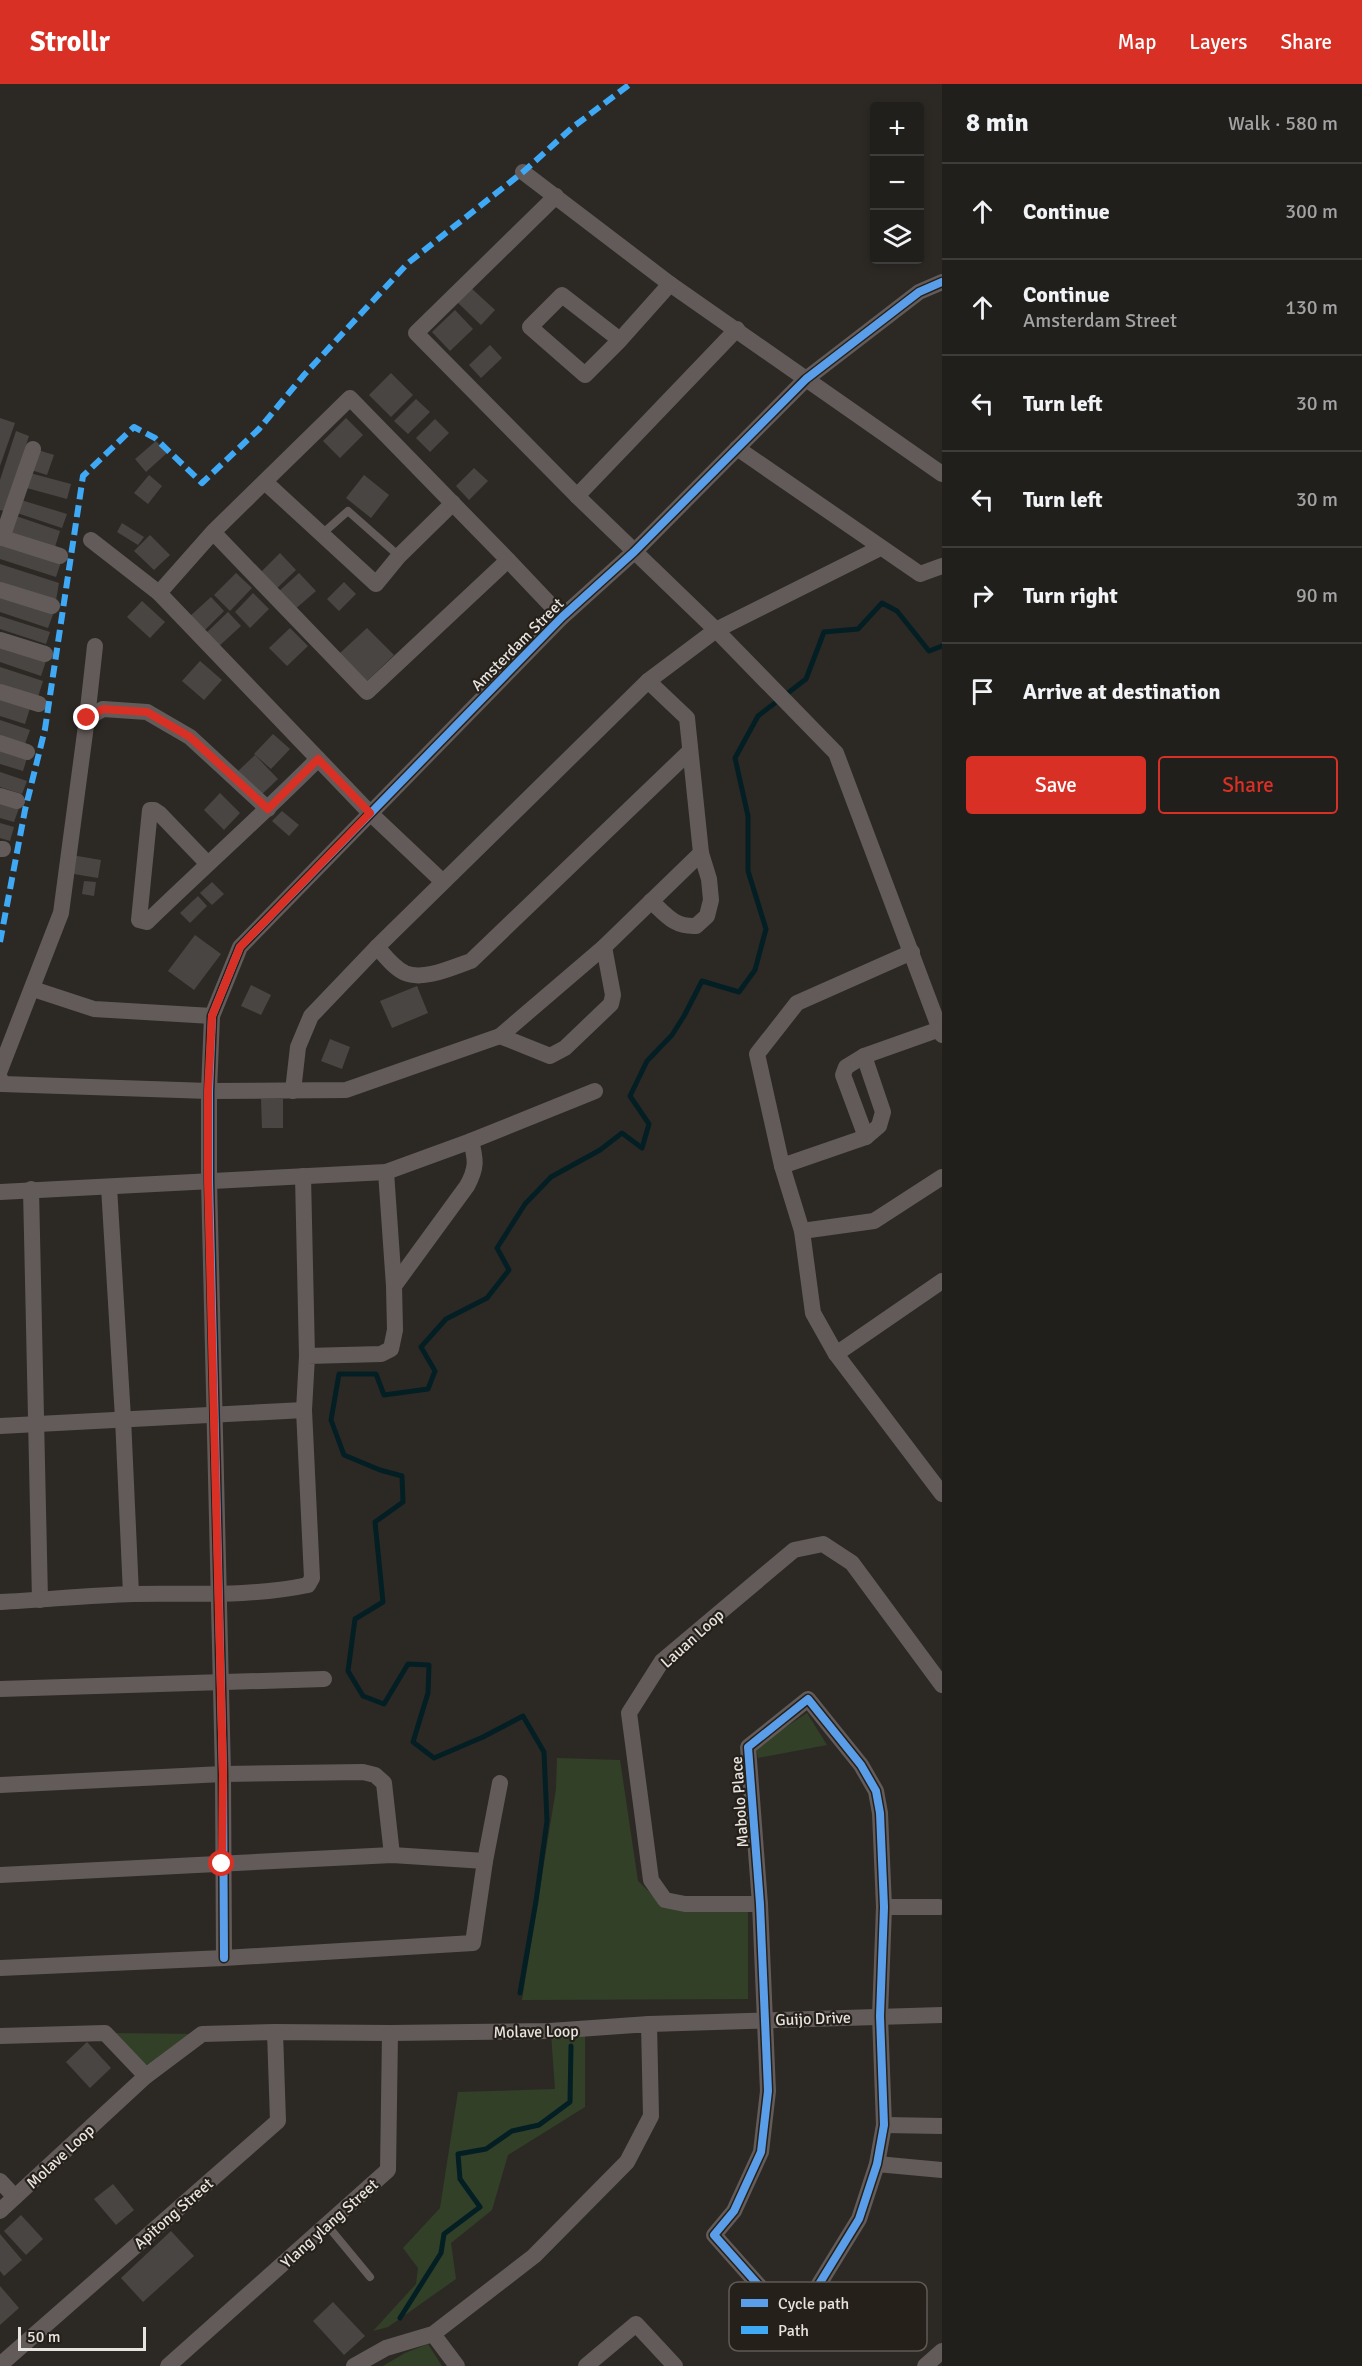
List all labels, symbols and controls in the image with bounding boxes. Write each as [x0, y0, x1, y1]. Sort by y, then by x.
text: Strollr [30, 25, 110, 59]
text: Map [1118, 29, 1156, 55]
text: Layers [1189, 29, 1247, 55]
text: Share [1280, 29, 1332, 55]
map controls [870, 102, 924, 264]
button: + [870, 102, 924, 156]
text: 8 min [966, 107, 1029, 139]
text: Walk · 580 m [1228, 111, 1338, 136]
button: − [870, 156, 924, 210]
icon: ahead [966, 195, 999, 228]
text: Continue [1023, 198, 1110, 225]
text: 300 m [1285, 199, 1338, 224]
button: layers [870, 210, 924, 264]
text: Continue [1023, 281, 1110, 308]
icon: ahead [966, 291, 999, 324]
text: 130 m [1285, 295, 1338, 320]
text: Amsterdam Street [1023, 308, 1177, 333]
icon: left [966, 387, 999, 420]
text: Turn left [1023, 390, 1103, 417]
text: 30 m [1296, 391, 1338, 416]
icon: left [966, 483, 999, 516]
text: Turn left [1023, 486, 1103, 513]
text: 30 m [1296, 487, 1338, 512]
icon: right [966, 579, 999, 612]
text: Turn right [1023, 582, 1118, 609]
text: 90 m [1296, 583, 1338, 608]
street label: Amsterdam Street [467, 594, 569, 695]
icon: arrive [966, 675, 999, 708]
text: Arrive at destination [1023, 678, 1220, 705]
route end [73, 704, 99, 730]
button: Save [966, 756, 1146, 814]
button: Share [1158, 756, 1338, 814]
street label: Lauan Loop [657, 1605, 729, 1672]
street label: Mabolo Place [727, 1756, 753, 1848]
route start [208, 1850, 234, 1876]
street label: Guijo Drive [775, 2008, 851, 2030]
street label: Molave Loop [493, 2021, 579, 2043]
street label: Molave Loop [23, 2120, 99, 2193]
street label: Apitong Street [130, 2174, 218, 2254]
street label: Ylang ylang Street [277, 2174, 383, 2273]
legend [729, 2282, 927, 2351]
text: Cycle path [778, 2294, 849, 2314]
text: Path [778, 2321, 809, 2341]
scale bar [18, 2324, 146, 2352]
text: 50 m [27, 2327, 61, 2347]

